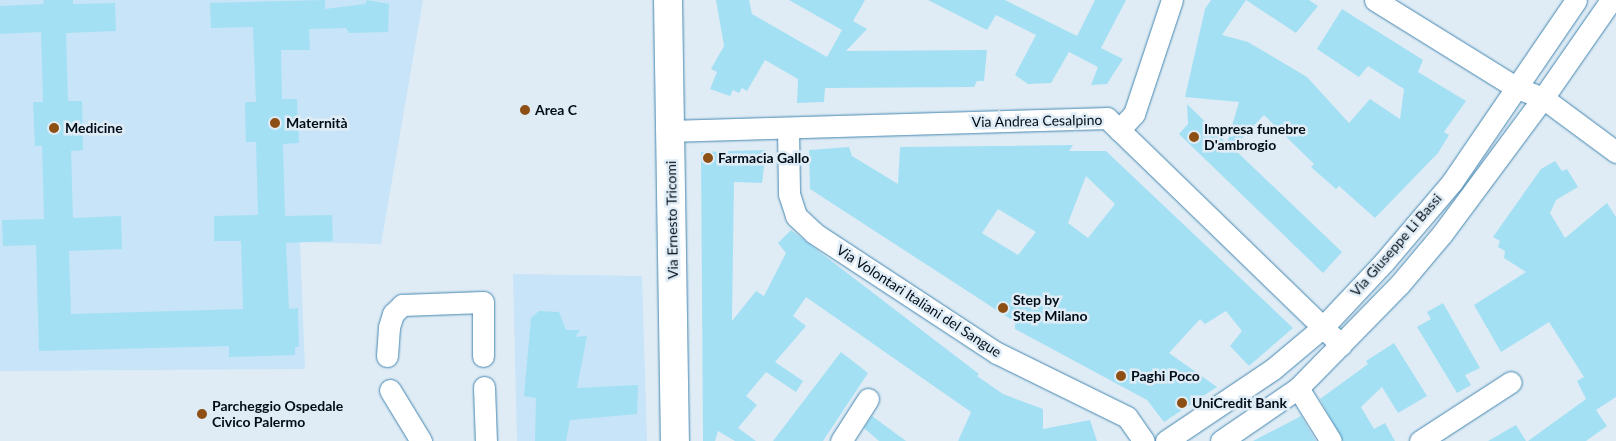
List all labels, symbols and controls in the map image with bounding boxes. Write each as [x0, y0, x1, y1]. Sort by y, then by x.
place label: Area C [535, 102, 577, 118]
marker: Area C [519, 104, 531, 116]
street label: Via Andrea Cesalpino [971, 111, 1103, 131]
place label: Maternità [286, 115, 348, 131]
marker: Maternità [268, 116, 282, 130]
place label: Medicine [65, 120, 123, 136]
marker: Medicine [47, 121, 61, 135]
place label: Impresa funebre D'ambrogio [1204, 121, 1306, 154]
marker: Impresa funebre D'ambrogio [1188, 131, 1200, 143]
place label: Farmacia Gallo [718, 150, 809, 166]
marker: Farmacia Gallo [702, 152, 714, 164]
street label: Via Ernesto Tricomi [663, 161, 681, 279]
street label: Via Giuseppe Li Bassi [1347, 190, 1445, 300]
street label: Via Volontari Italiani del Sangue [833, 241, 1005, 361]
place label: Step by Step Milano [1013, 292, 1088, 324]
marker: Step by Step Milano [997, 302, 1009, 314]
place label: Paghi Poco [1131, 368, 1200, 384]
marker: Paghi Poco [1115, 370, 1127, 382]
place label: UniCredit Bank [1192, 395, 1287, 411]
marker: UniCredit Bank [1176, 397, 1188, 409]
place label: Parcheggio Ospedale Civico Palermo [212, 398, 343, 431]
marker: Parcheggio Ospedale Civico Palermo [196, 408, 208, 420]

